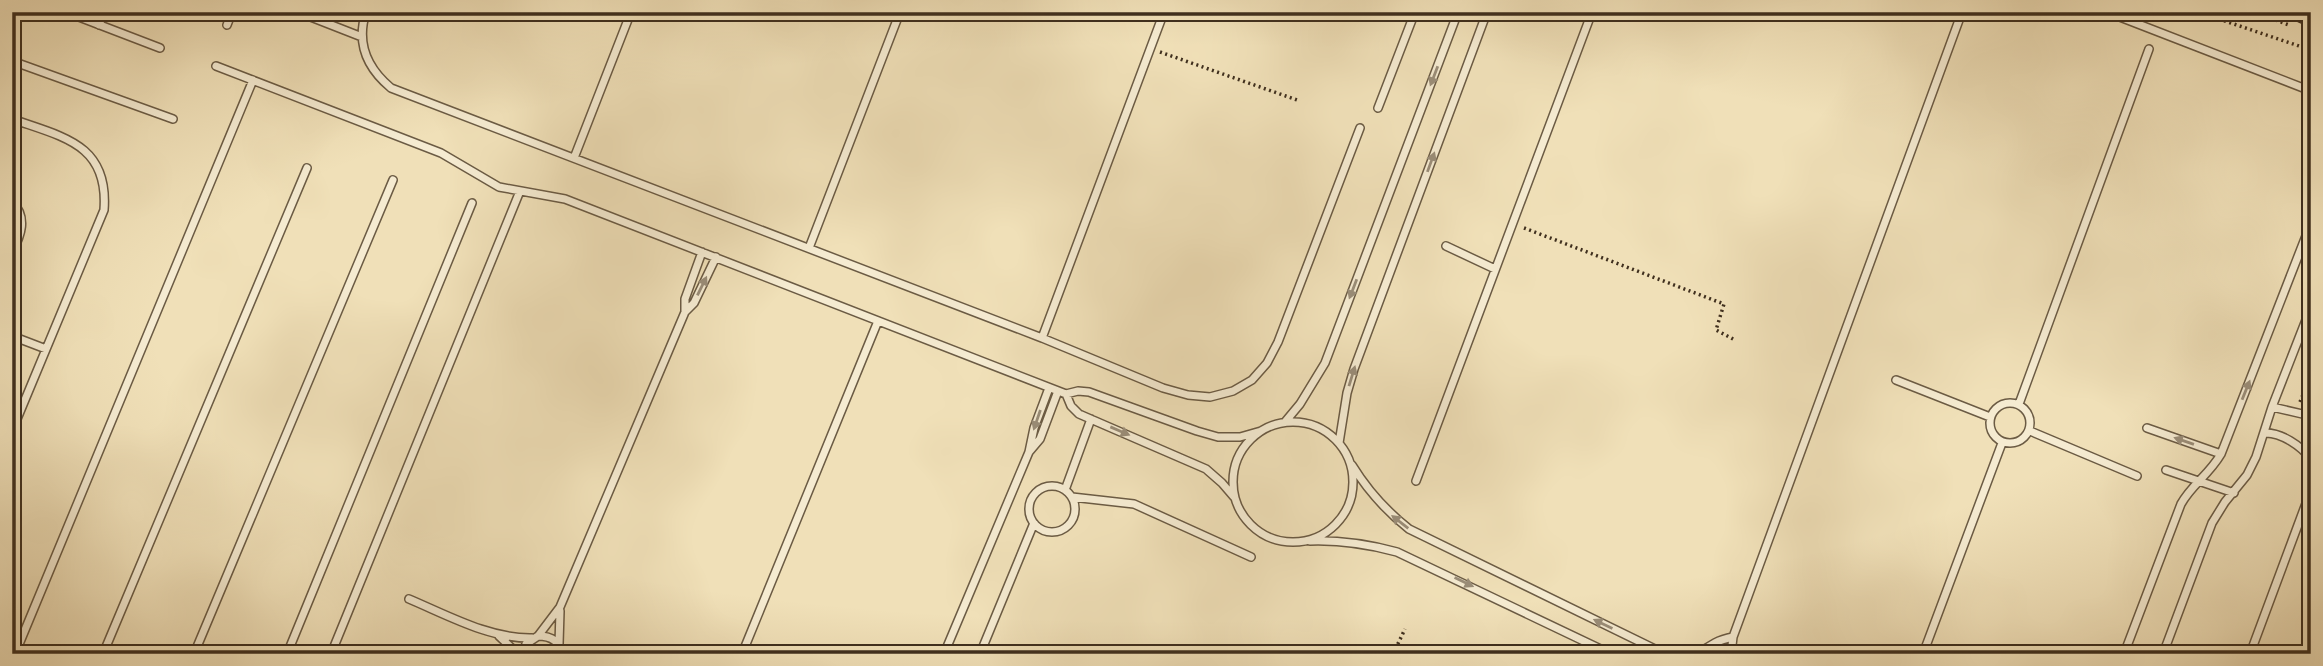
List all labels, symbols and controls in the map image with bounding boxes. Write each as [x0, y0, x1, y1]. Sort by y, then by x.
one-way arrow [1428, 66, 1439, 87]
one-way arrow [1426, 152, 1437, 173]
one-way arrow [697, 276, 708, 296]
one-way arrow [1348, 278, 1359, 299]
one-way arrow [1348, 365, 1358, 386]
one-way arrow [2241, 380, 2252, 401]
one-way arrow [1031, 409, 1042, 430]
one-way arrow [1109, 426, 1130, 437]
one-way arrow [2173, 435, 2194, 446]
one-way arrow [1392, 514, 1410, 529]
one-way arrow [1454, 577, 1474, 588]
one-way arrow [1593, 618, 1613, 629]

